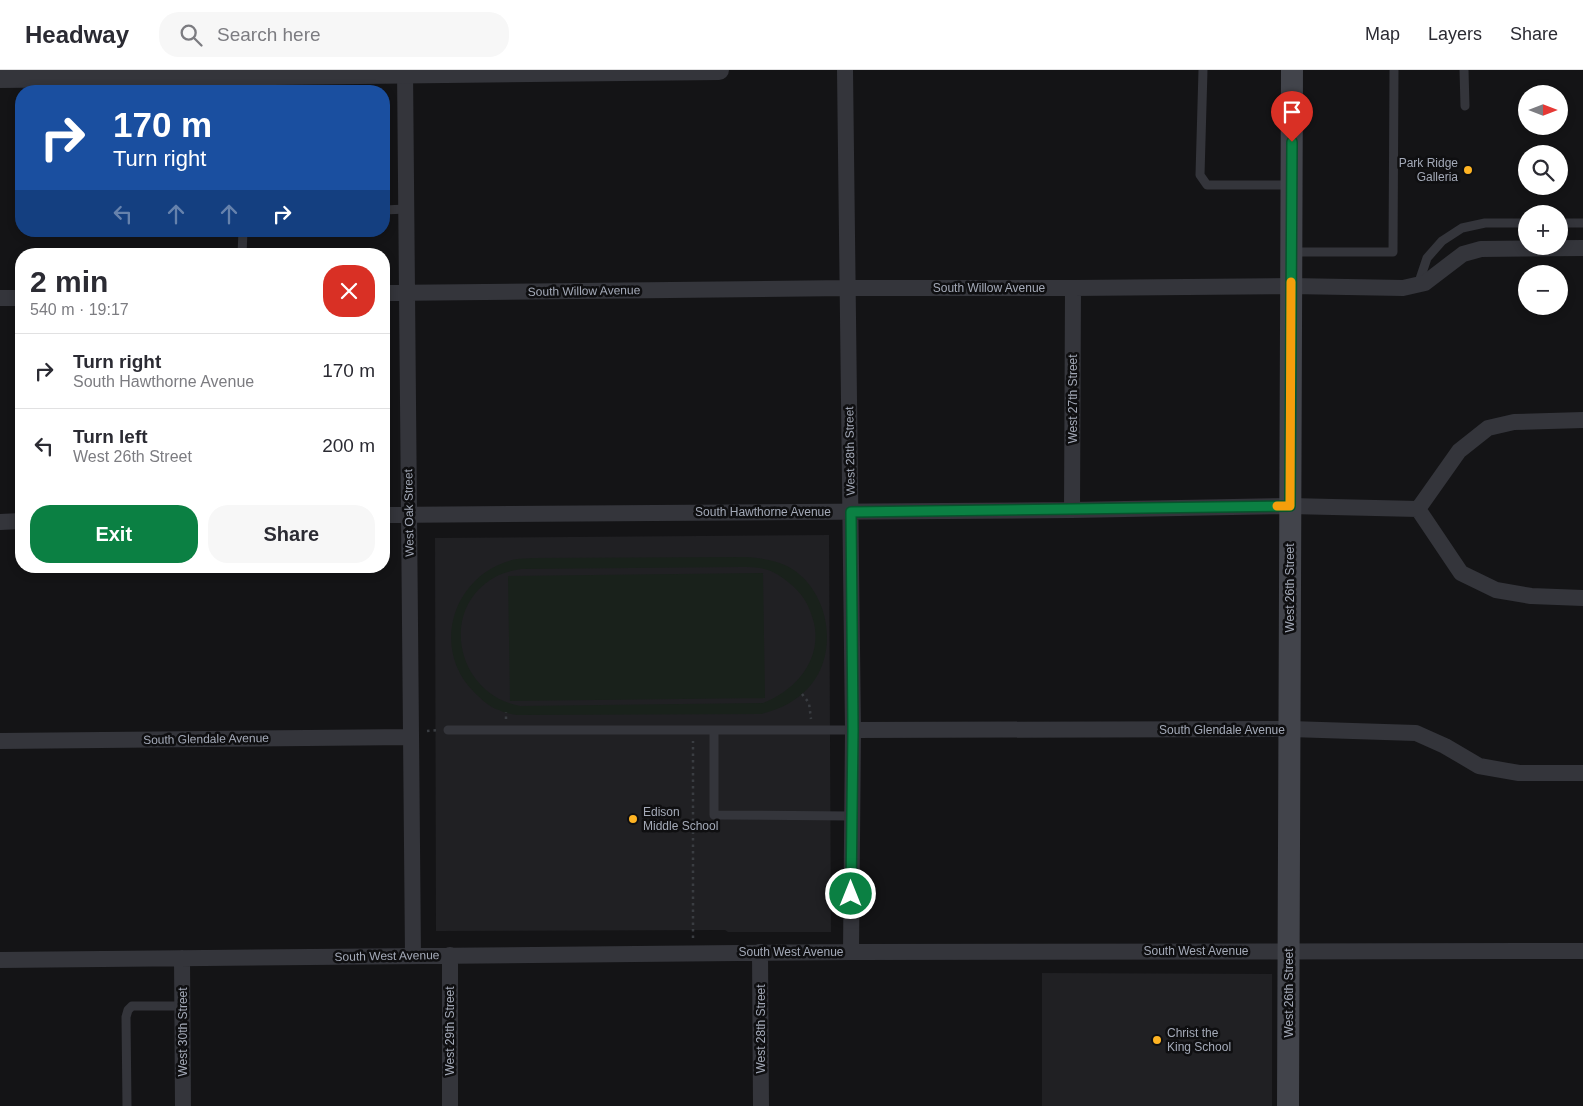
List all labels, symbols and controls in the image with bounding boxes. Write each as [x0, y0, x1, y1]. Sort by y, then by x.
search box [159, 12, 509, 57]
text: Headway [25, 21, 129, 48]
icon: search [177, 21, 205, 49]
text: Search here [217, 24, 321, 45]
text: Map [1365, 24, 1400, 44]
text: Layers [1428, 24, 1482, 44]
text: Share [1510, 24, 1558, 44]
north arrow [1518, 85, 1568, 135]
map controls [1518, 85, 1568, 315]
pin [1271, 91, 1313, 142]
icon: arrive [1278, 98, 1306, 126]
icon: right [30, 105, 95, 170]
text: 170 m [113, 105, 212, 144]
button: search [1518, 145, 1568, 195]
text: Turn right [113, 146, 206, 171]
place label: Park Ridge Galleria [1399, 156, 1458, 184]
marker: Park Ridge Galleria [1462, 164, 1474, 176]
icon: left [109, 200, 137, 228]
icon: ahead [162, 200, 190, 228]
icon: ahead [215, 200, 243, 228]
icon: right [268, 200, 296, 228]
button: + [1518, 205, 1568, 255]
text: 2 min [30, 265, 108, 298]
button: close [323, 265, 375, 317]
button: − [1518, 265, 1568, 315]
street label: South Willow Avenue [933, 281, 1046, 295]
street label: South Willow Avenue [528, 283, 641, 299]
text: 540 m · 19:17 [30, 301, 129, 318]
text: Turn right [73, 351, 161, 372]
street label: West 27th Street [1066, 354, 1080, 444]
icon: right [30, 357, 58, 385]
text: 170 m [322, 360, 375, 381]
text: South Hawthorne Avenue [73, 373, 254, 390]
street label: West 28th Street [842, 406, 858, 496]
text: Turn left [73, 426, 148, 447]
icon: left [30, 432, 58, 460]
text: 200 m [322, 435, 375, 456]
text: West 26th Street [73, 448, 192, 465]
street label: West Oak Street [401, 468, 417, 557]
button: Exit [30, 505, 198, 563]
button: Share [208, 505, 375, 563]
street label: South Hawthorne Avenue [695, 505, 831, 519]
street label: West 26th Street [1283, 543, 1297, 633]
street label: South Glendale Avenue [1159, 723, 1285, 737]
street label: South Glendale Avenue [143, 731, 269, 747]
place label: Edison Middle School [643, 805, 718, 833]
marker: Edison Middle School [627, 813, 639, 825]
position arrow [824, 867, 876, 919]
street label: South West Avenue [1144, 944, 1249, 958]
street label: South West Avenue [739, 945, 844, 959]
street label: South West Avenue [334, 948, 440, 964]
street label: West 26th Street [1282, 948, 1296, 1038]
street label: West 28th Street [754, 984, 768, 1074]
street label: West 29th Street [443, 986, 457, 1076]
street label: West 30th Street [176, 987, 190, 1077]
place label: Christ the King School [1167, 1026, 1231, 1054]
marker: Christ the King School [1151, 1034, 1163, 1046]

